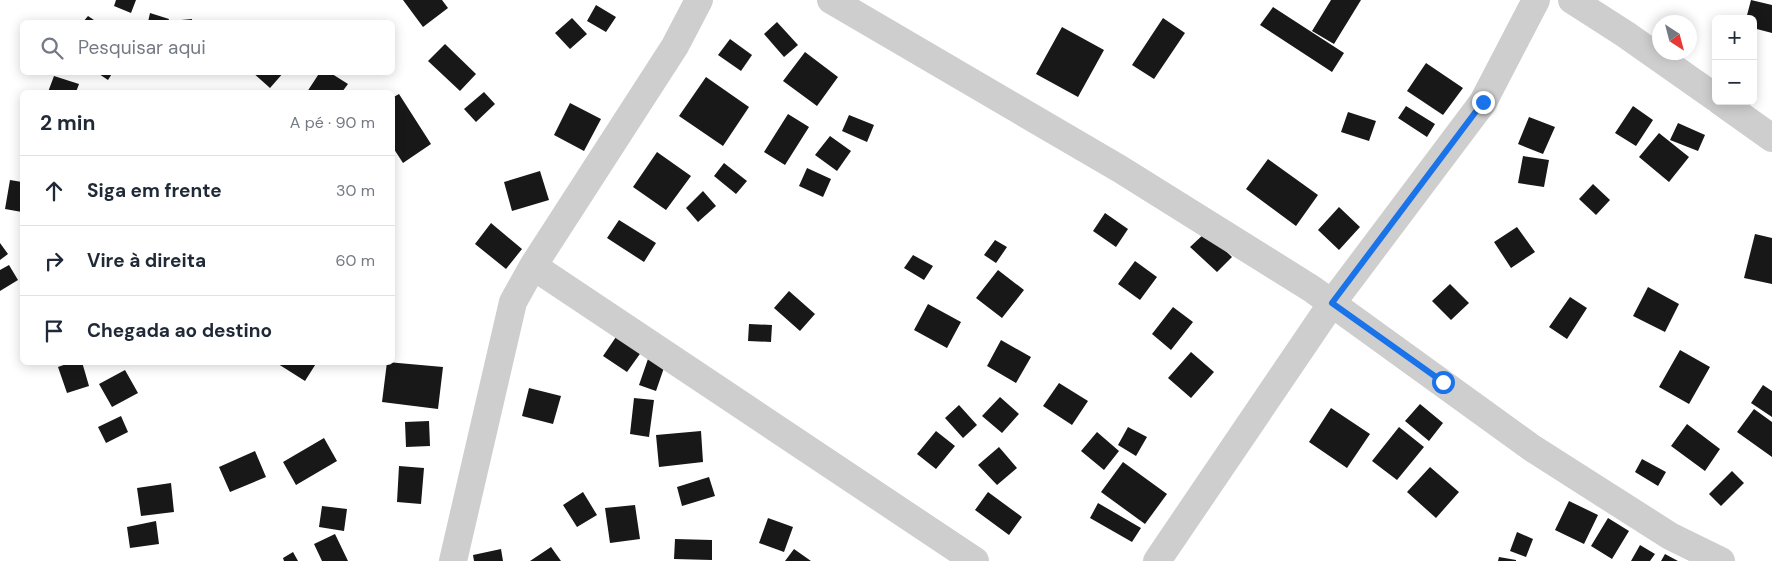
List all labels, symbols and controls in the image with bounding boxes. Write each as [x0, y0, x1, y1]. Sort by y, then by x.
north arrow [1652, 15, 1697, 60]
map controls [1712, 15, 1757, 105]
button: + [1712, 15, 1757, 60]
search box [20, 20, 395, 75]
icon: search [38, 34, 66, 62]
text: Pesquisar aqui [78, 35, 206, 60]
button: − [1712, 60, 1757, 105]
route end [1472, 91, 1495, 114]
text: 2 min [40, 109, 96, 137]
text: A pé · 90 m [290, 112, 375, 133]
icon: ahead [40, 177, 68, 205]
text: Siga em frente [87, 178, 222, 203]
text: 30 m [336, 180, 375, 201]
icon: right [40, 247, 68, 275]
text: Vire à direita [87, 248, 206, 273]
text: 60 m [335, 250, 375, 271]
icon: arrive [40, 317, 68, 345]
text: Chegada ao destino [87, 318, 272, 343]
route start [1432, 371, 1455, 394]

